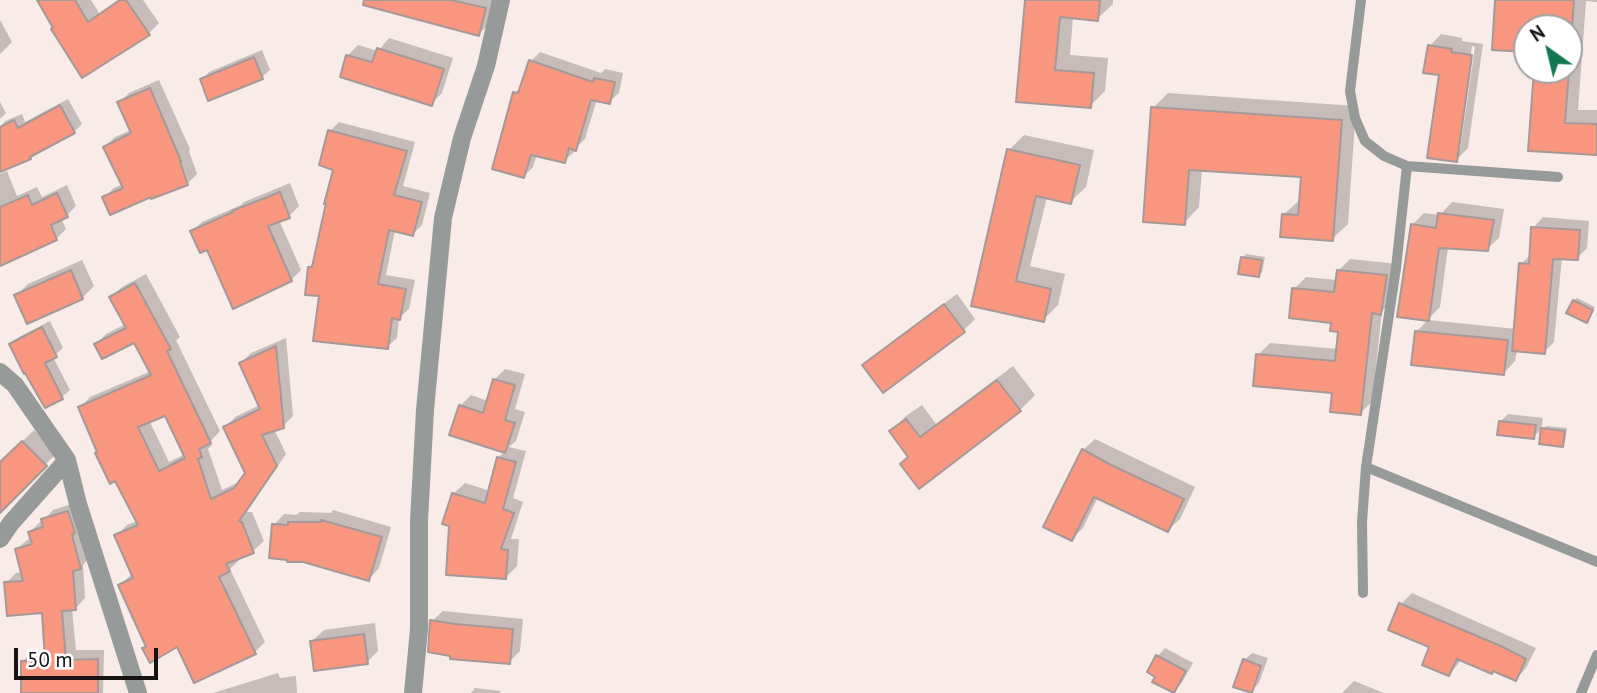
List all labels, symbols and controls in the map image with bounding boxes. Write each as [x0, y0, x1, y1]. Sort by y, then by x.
north arrow [1513, 14, 1583, 84]
text: N [1525, 20, 1549, 47]
scale bar [18, 634, 161, 678]
text: 50 m [27, 646, 73, 673]

